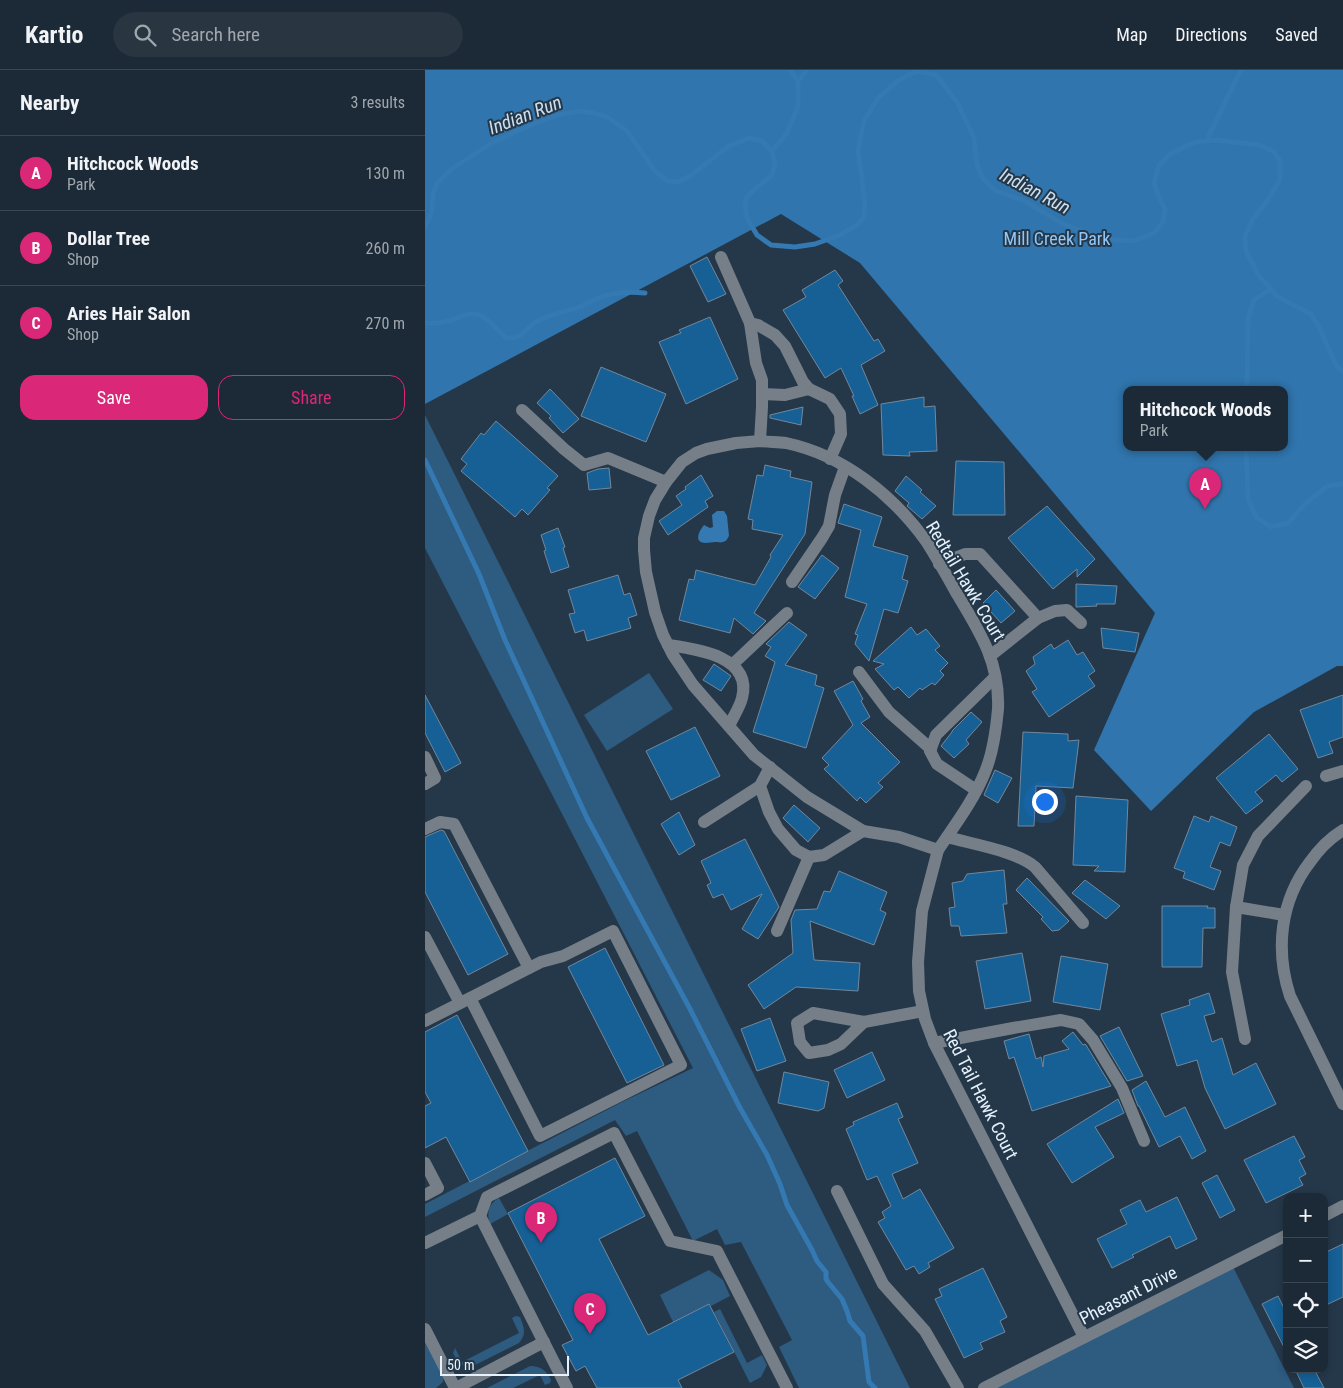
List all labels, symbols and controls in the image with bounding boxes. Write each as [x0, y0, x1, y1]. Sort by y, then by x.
search box [113, 12, 463, 57]
text: Kartio [25, 21, 83, 49]
icon: search [131, 21, 159, 49]
text: Search here [171, 23, 260, 46]
text: Map [1116, 24, 1147, 45]
text: Directions [1175, 24, 1247, 45]
text: Saved [1275, 24, 1318, 45]
text: Nearby [20, 91, 79, 115]
water label: Indian Run [485, 91, 565, 139]
text: 3 results [350, 93, 405, 112]
text: Hitchcock Woods [67, 152, 199, 175]
water label: Indian Run [996, 163, 1074, 219]
text: A [31, 164, 41, 183]
text: 130 m [366, 164, 405, 183]
text: Park [67, 175, 96, 194]
text: Dollar Tree [67, 227, 150, 250]
park label: Mill Creek Park [1004, 228, 1110, 249]
text: B [32, 239, 40, 258]
text: 260 m [366, 239, 405, 258]
text: Shop [67, 250, 99, 269]
text: Aries Hair Salon [67, 302, 190, 325]
text: C [31, 314, 41, 333]
text: 270 m [366, 314, 405, 333]
text: Shop [67, 325, 99, 344]
button: Save [20, 375, 208, 420]
button: Share [218, 375, 405, 420]
popup [1123, 386, 1288, 451]
text: Hitchcock Woods [1140, 398, 1271, 421]
text: Park [1140, 421, 1168, 440]
pin: A [1189, 468, 1221, 509]
street label: Redtail Hawk Court [922, 517, 1010, 645]
your location [1032, 789, 1058, 815]
street label: Red Tail Hawk Court [939, 1026, 1023, 1162]
map controls [1283, 1193, 1328, 1373]
button: + [1283, 1193, 1328, 1238]
pin: B [525, 1202, 557, 1243]
button: − [1283, 1238, 1328, 1283]
street label: Pheasant Drive [1076, 1261, 1180, 1329]
button: locate [1283, 1283, 1328, 1328]
pin: C [574, 1293, 606, 1334]
button: layers [1283, 1328, 1328, 1373]
scale bar [440, 1353, 569, 1376]
text: 50 m [447, 1357, 475, 1373]

